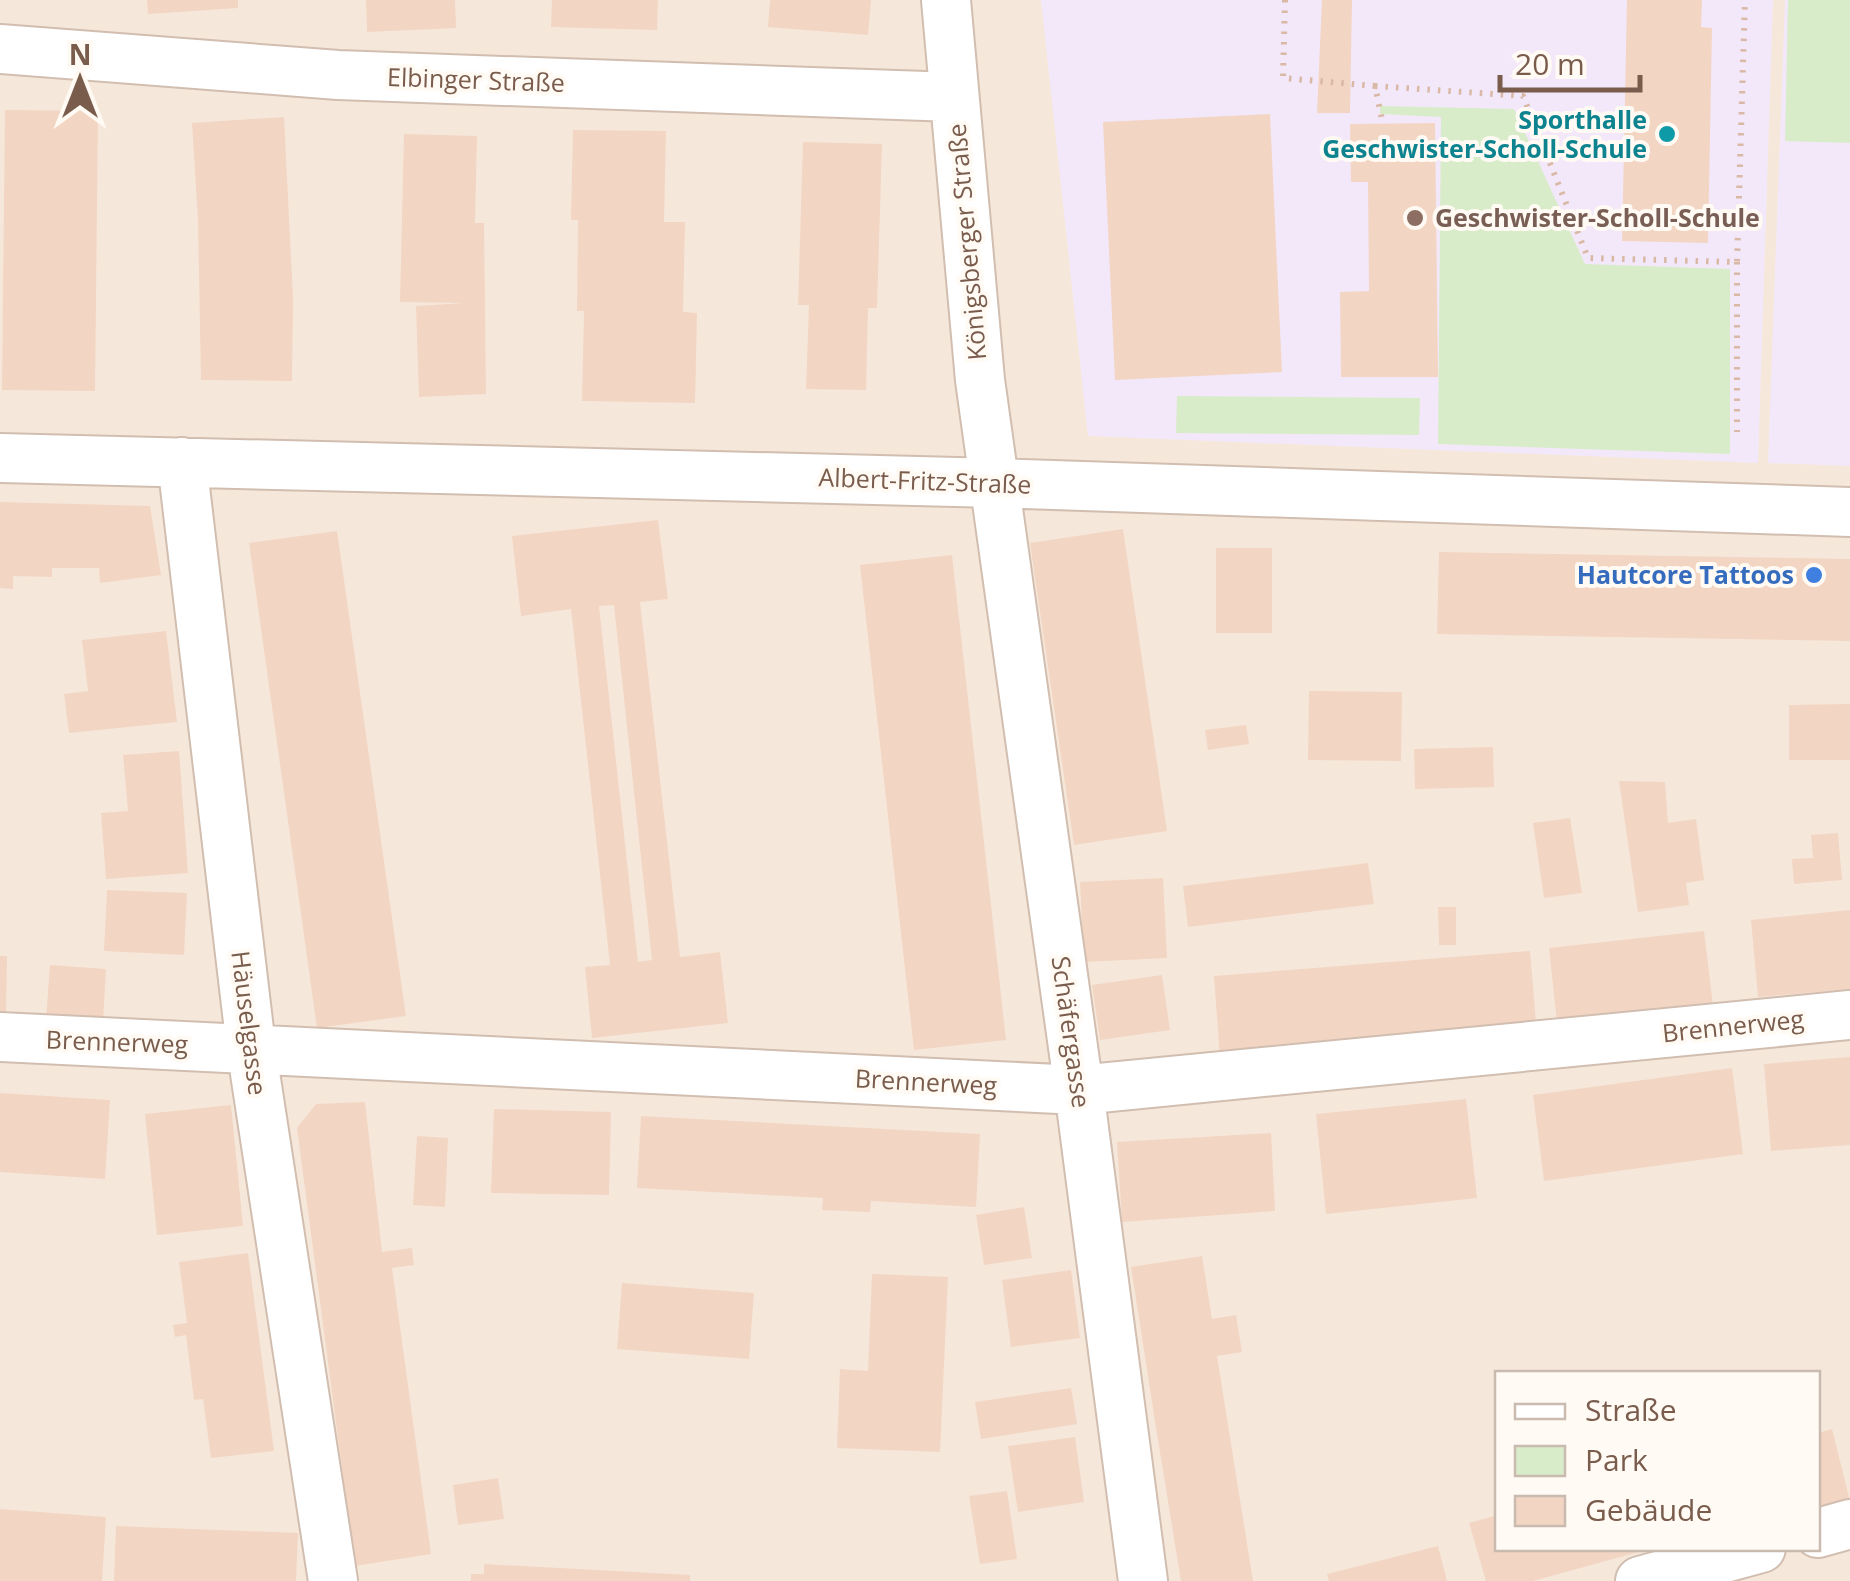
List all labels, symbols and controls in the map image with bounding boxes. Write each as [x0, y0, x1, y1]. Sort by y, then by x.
north arrow [30, 30, 130, 130]
scale bar [1500, 30, 1640, 92]
text: N [69, 35, 91, 73]
text: 20 m [1515, 43, 1585, 84]
street label: Elbinger Straße [387, 59, 565, 99]
place label: Sporthalle Geschwister-Scholl-Schule [1322, 102, 1647, 165]
street label: Königsberger Straße [939, 122, 993, 362]
marker: Sporthalle Geschwister-Scholl-Schule [1656, 123, 1678, 145]
place label: Geschwister-Scholl-Schule [1435, 200, 1760, 234]
marker: Geschwister-Scholl-Schule [1404, 207, 1426, 229]
street label: Albert-Fritz-Straße [818, 459, 1032, 501]
place label: Hautcore Tattoos [1577, 557, 1794, 591]
marker: Hautcore Tattoos [1803, 564, 1825, 586]
street label: Häuselgasse [224, 949, 276, 1097]
street label: Schäfergasse [1045, 954, 1099, 1110]
street label: Brennerweg [1660, 1001, 1806, 1049]
street label: Brennerweg [45, 1022, 189, 1060]
street label: Brennerweg [854, 1060, 998, 1102]
legend [1495, 1371, 1820, 1551]
text: Straße [1585, 1389, 1677, 1430]
text: Park [1585, 1439, 1648, 1480]
text: Gebäude [1585, 1489, 1712, 1530]

